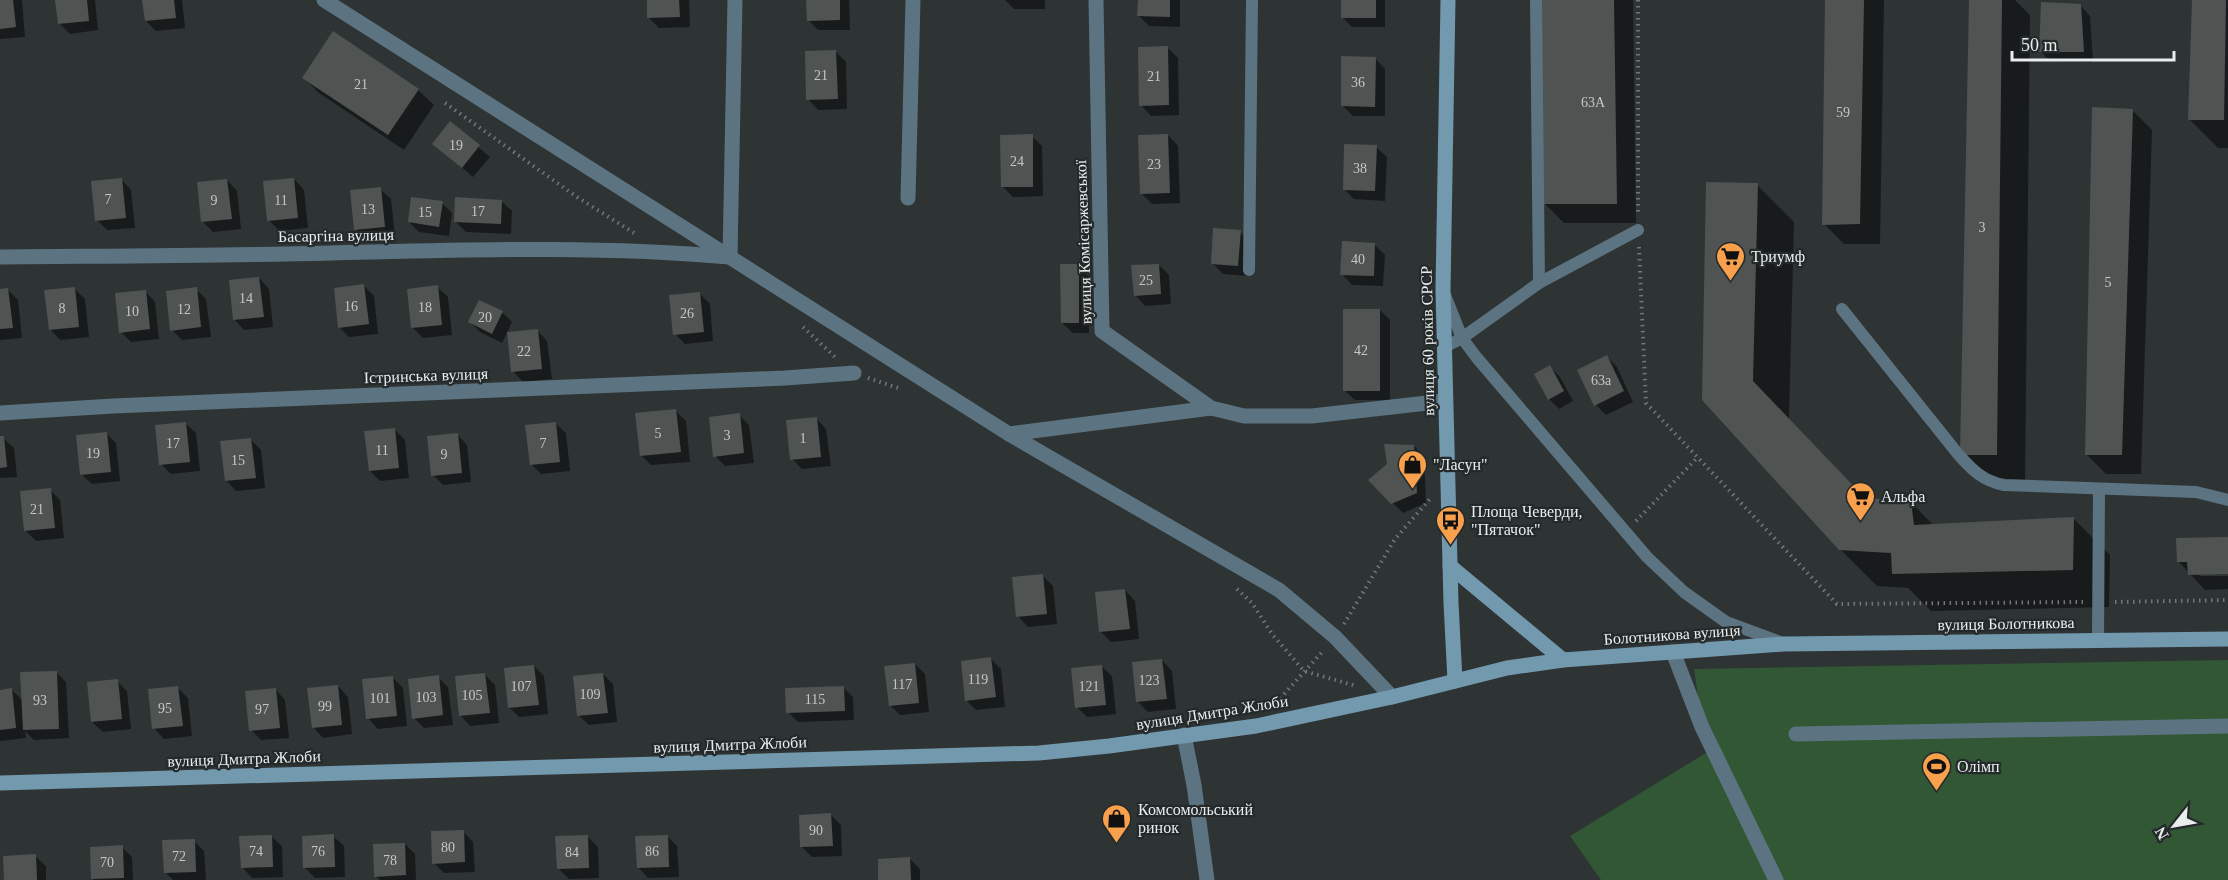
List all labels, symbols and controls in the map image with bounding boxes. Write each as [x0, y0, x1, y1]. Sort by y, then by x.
scale bar [2012, 24, 2174, 62]
text: 50 m [2021, 35, 2058, 55]
house number: 21 [814, 68, 828, 83]
house number: 21 [1147, 69, 1161, 84]
house number: 36 [1351, 75, 1365, 90]
house number: 21 [354, 77, 368, 92]
house number: 63А [1581, 95, 1606, 110]
house number: 59 [1836, 105, 1850, 120]
house number: 19 [449, 138, 463, 153]
house number: 24 [1010, 154, 1024, 169]
house number: 23 [1147, 157, 1161, 172]
street label: вулиця Комісаржевської [1072, 159, 1096, 324]
house number: 38 [1353, 161, 1367, 176]
house number: 7 [105, 192, 112, 207]
house number: 9 [211, 193, 218, 208]
house number: 11 [274, 193, 288, 208]
house number: 13 [361, 202, 375, 217]
house number: 17 [471, 204, 485, 219]
house number: 15 [418, 205, 432, 220]
house number: 3 [1979, 220, 1986, 235]
street label: Басаргіна вулиця [278, 226, 395, 246]
supermarket icon: Триумф [1714, 240, 1746, 282]
place label: Триумф [1751, 248, 1805, 266]
house number: 40 [1351, 252, 1365, 267]
street label: вулиця 60 років СРСР [1418, 266, 1438, 416]
house number: 25 [1139, 273, 1153, 288]
house number: 5 [2105, 275, 2112, 290]
house number: 14 [239, 291, 253, 306]
house number: 16 [344, 299, 358, 314]
house number: 18 [418, 300, 432, 315]
house number: 8 [59, 301, 66, 316]
house number: 12 [177, 302, 191, 317]
house number: 10 [125, 304, 139, 319]
house number: 26 [680, 306, 694, 321]
house number: 20 [478, 310, 492, 325]
house number: 42 [1354, 343, 1368, 358]
house number: 22 [517, 344, 531, 359]
street label: Істринська вулиця [363, 365, 489, 387]
house number: 63а [1591, 373, 1612, 388]
house number: 5 [655, 426, 662, 441]
house number: 3 [724, 428, 731, 443]
house number: 1 [800, 431, 807, 446]
house number: 17 [166, 436, 180, 451]
house number: 7 [540, 436, 547, 451]
house number: 11 [375, 443, 389, 458]
house number: 19 [86, 446, 100, 461]
house number: 9 [441, 447, 448, 462]
shop icon: "Ласун" [1396, 448, 1428, 490]
house number: 15 [231, 453, 245, 468]
place label: "Ласун" [1433, 456, 1487, 474]
supermarket icon: Альфа [1844, 480, 1876, 522]
place label: Альфа [1881, 488, 1925, 506]
house number: 21 [30, 502, 44, 517]
place label: Площа Чеверди, "Пятачок" [1471, 503, 1583, 538]
bus stop icon: Площа Чеверди, "Пятачок" [1434, 504, 1466, 546]
street label: вулиця Болотникова [1937, 614, 2075, 634]
street label: Болотникова вулиця [1603, 621, 1742, 649]
house number: 119 [968, 672, 988, 687]
house number: 123 [1139, 673, 1160, 688]
house number: 117 [892, 677, 912, 692]
house number: 107 [511, 679, 532, 694]
house number: 121 [1079, 679, 1100, 694]
house number: 109 [580, 687, 601, 702]
house number: 105 [462, 688, 483, 703]
house number: 103 [416, 690, 437, 705]
house number: 101 [370, 691, 391, 706]
house number: 115 [805, 692, 825, 707]
street label: вулиця Дмитра Жлоби [1135, 692, 1290, 734]
house number: 93 [33, 693, 47, 708]
house number: 99 [318, 699, 332, 714]
house number: 95 [158, 701, 172, 716]
house number: 97 [255, 702, 269, 717]
street label: вулиця Дмитра Жлоби [653, 733, 808, 757]
street label: вулиця Дмитра Жлоби [167, 747, 322, 771]
sports icon: Олімп [1920, 750, 1952, 792]
place label: Олімп [1957, 758, 2000, 775]
north arrow [2144, 796, 2204, 856]
place label: Комсомольський ринок [1138, 801, 1253, 837]
shop icon: Комсомольський ринок [1101, 802, 1133, 844]
house number: 90 [809, 823, 823, 838]
text: N [2151, 824, 2172, 843]
house number: 80 [441, 840, 455, 855]
house number: 74 [249, 844, 263, 859]
house number: 76 [311, 844, 325, 859]
house number: 86 [645, 844, 659, 859]
house number: 84 [565, 845, 579, 860]
house number: 72 [172, 849, 186, 864]
house number: 78 [383, 853, 397, 868]
house number: 70 [100, 855, 114, 870]

